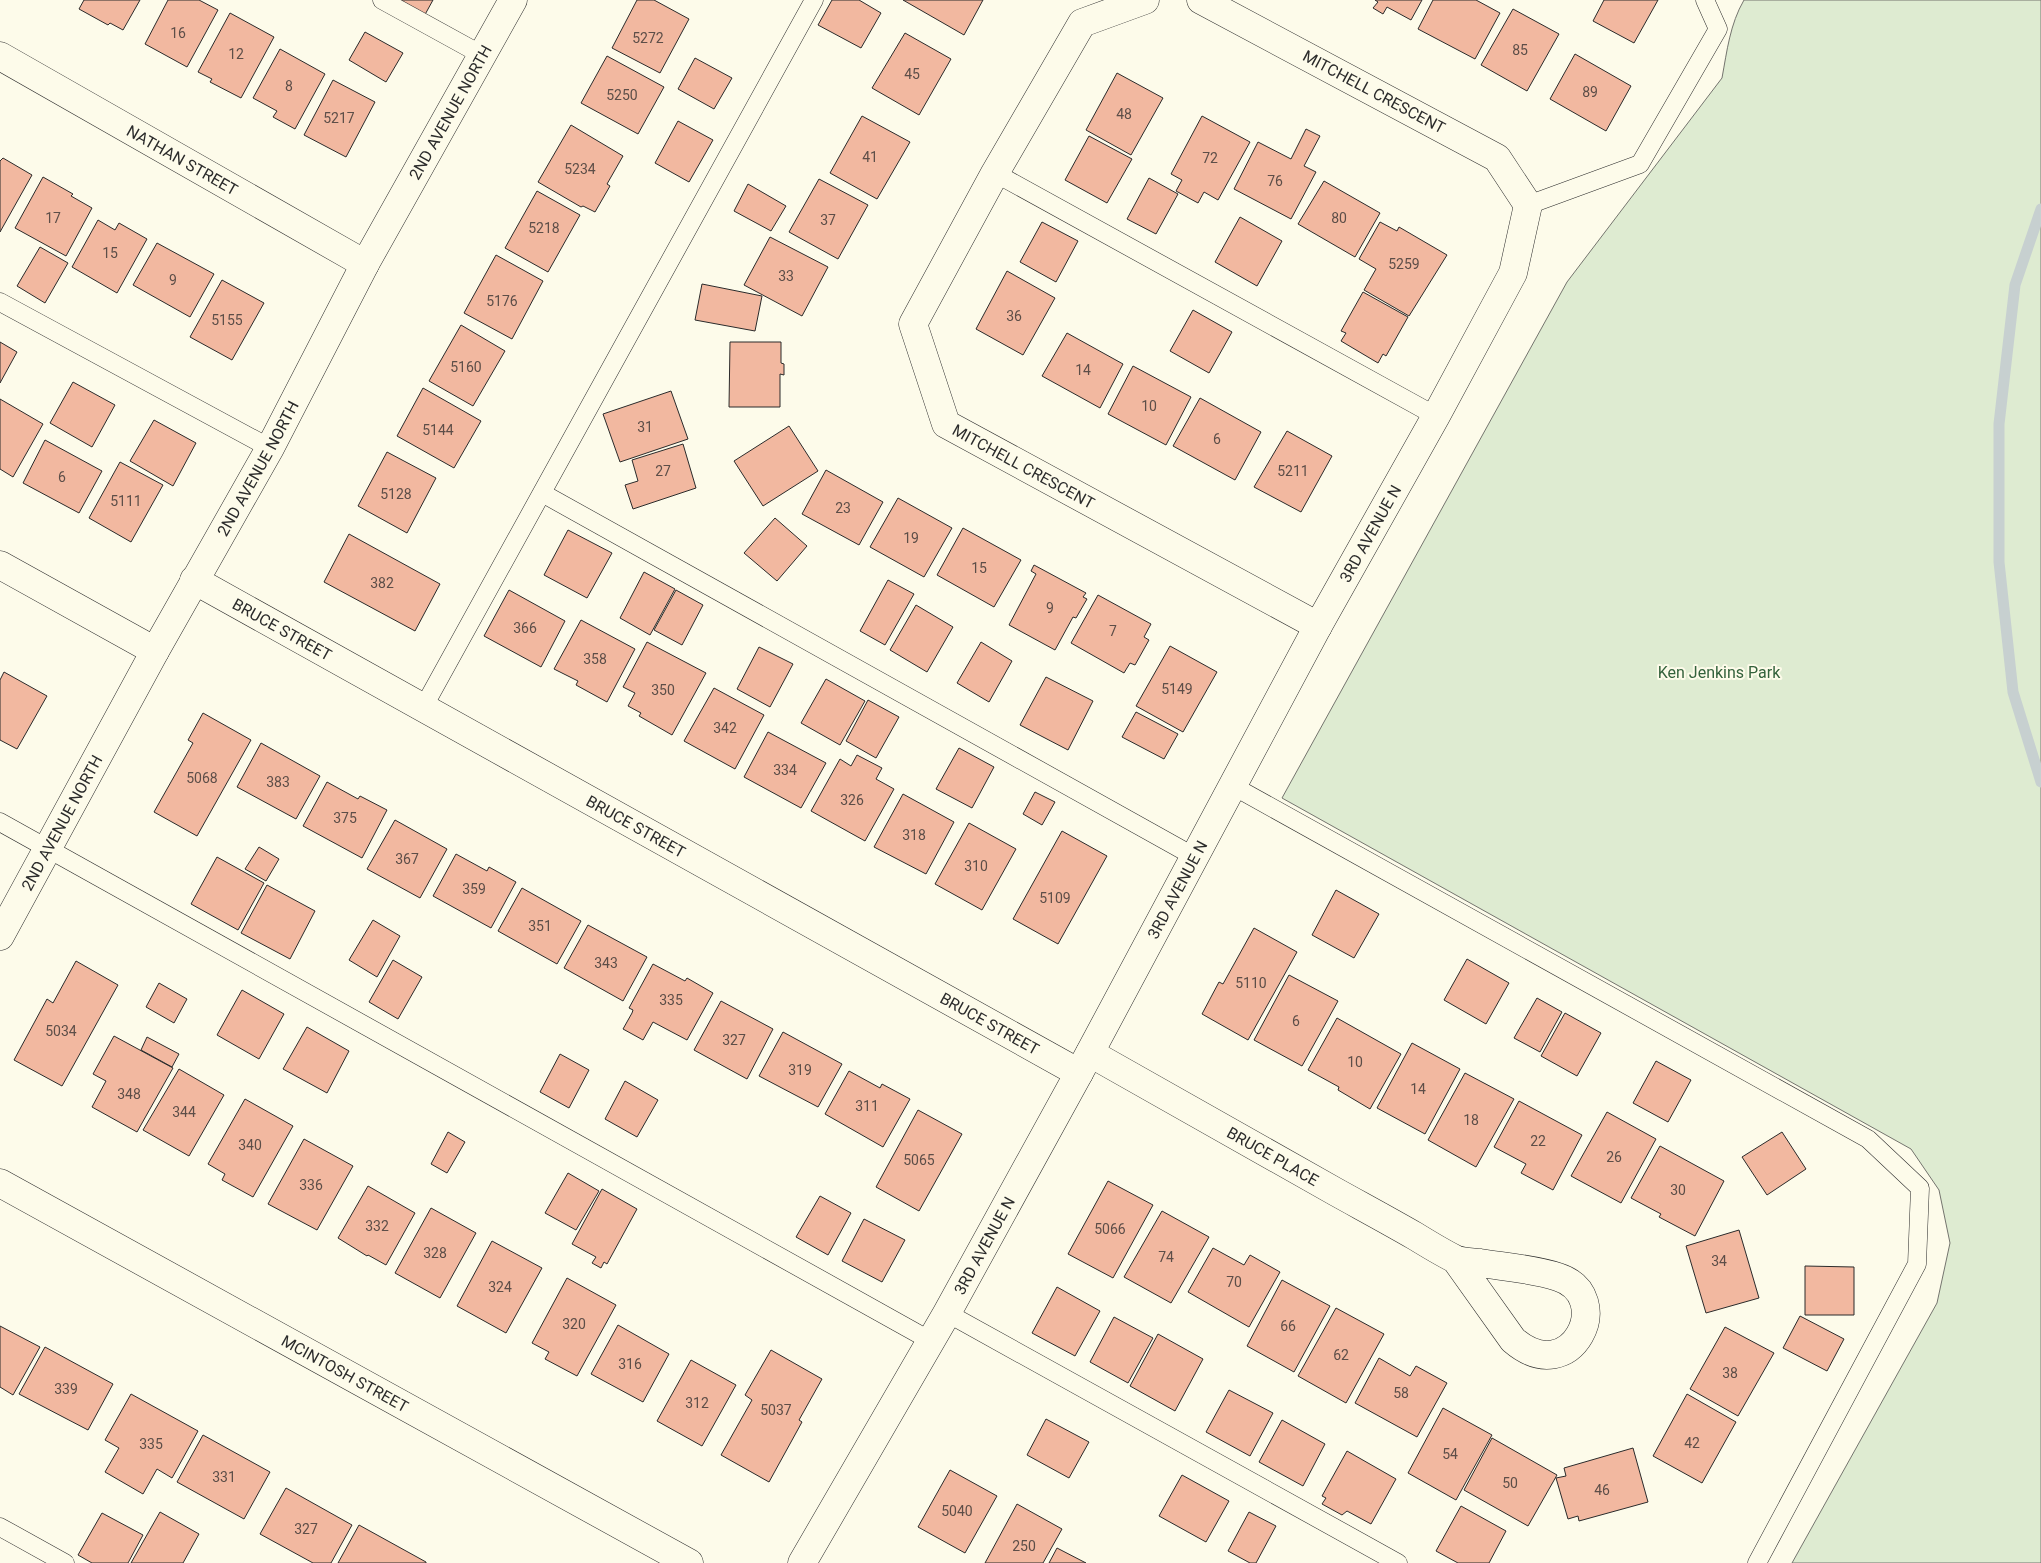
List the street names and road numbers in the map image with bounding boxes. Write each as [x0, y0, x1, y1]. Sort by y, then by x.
street label: 2ND AVENUE NORTH [405, 41, 495, 183]
street label: MITCHELL CRESCENT [1299, 46, 1449, 138]
street label: NATHAN STREET [124, 121, 242, 199]
street label: 2ND AVENUE NORTH [213, 397, 302, 539]
street label: MITCHELL CRESCENT [949, 420, 1098, 513]
street label: 3RD AVENUE N [1335, 481, 1405, 585]
street label: BRUCE STREET [229, 594, 336, 665]
street label: 2ND AVENUE NORTH [17, 752, 106, 894]
street label: BRUCE STREET [583, 791, 689, 862]
street label: 3RD AVENUE N [1143, 837, 1211, 942]
street label: BRUCE STREET [937, 988, 1043, 1059]
street label: BRUCE PLACE [1224, 1123, 1322, 1190]
street label: 3RD AVENUE N [950, 1193, 1019, 1298]
street label: MCINTOSH STREET [278, 1331, 412, 1416]

